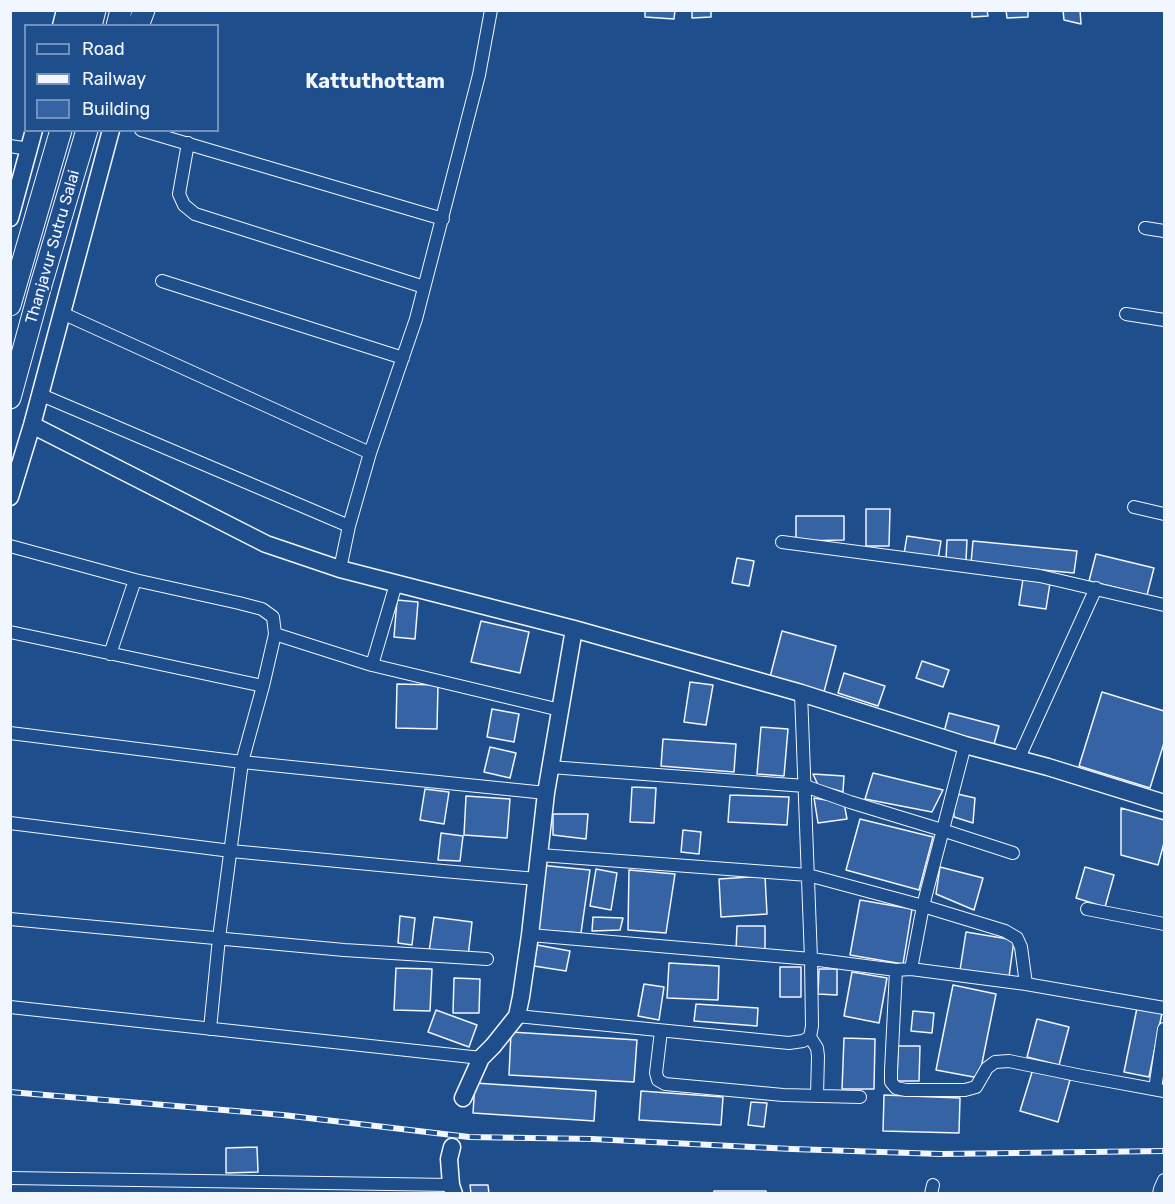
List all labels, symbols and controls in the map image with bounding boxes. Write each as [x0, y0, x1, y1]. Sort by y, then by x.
legend [24, 24, 219, 132]
text: Road [82, 38, 125, 60]
text: Railway [82, 68, 146, 90]
district label: Kattuthottam [305, 70, 445, 94]
text: Building [82, 98, 150, 120]
street label: Thanjavur Sutru Salai [22, 168, 84, 326]

